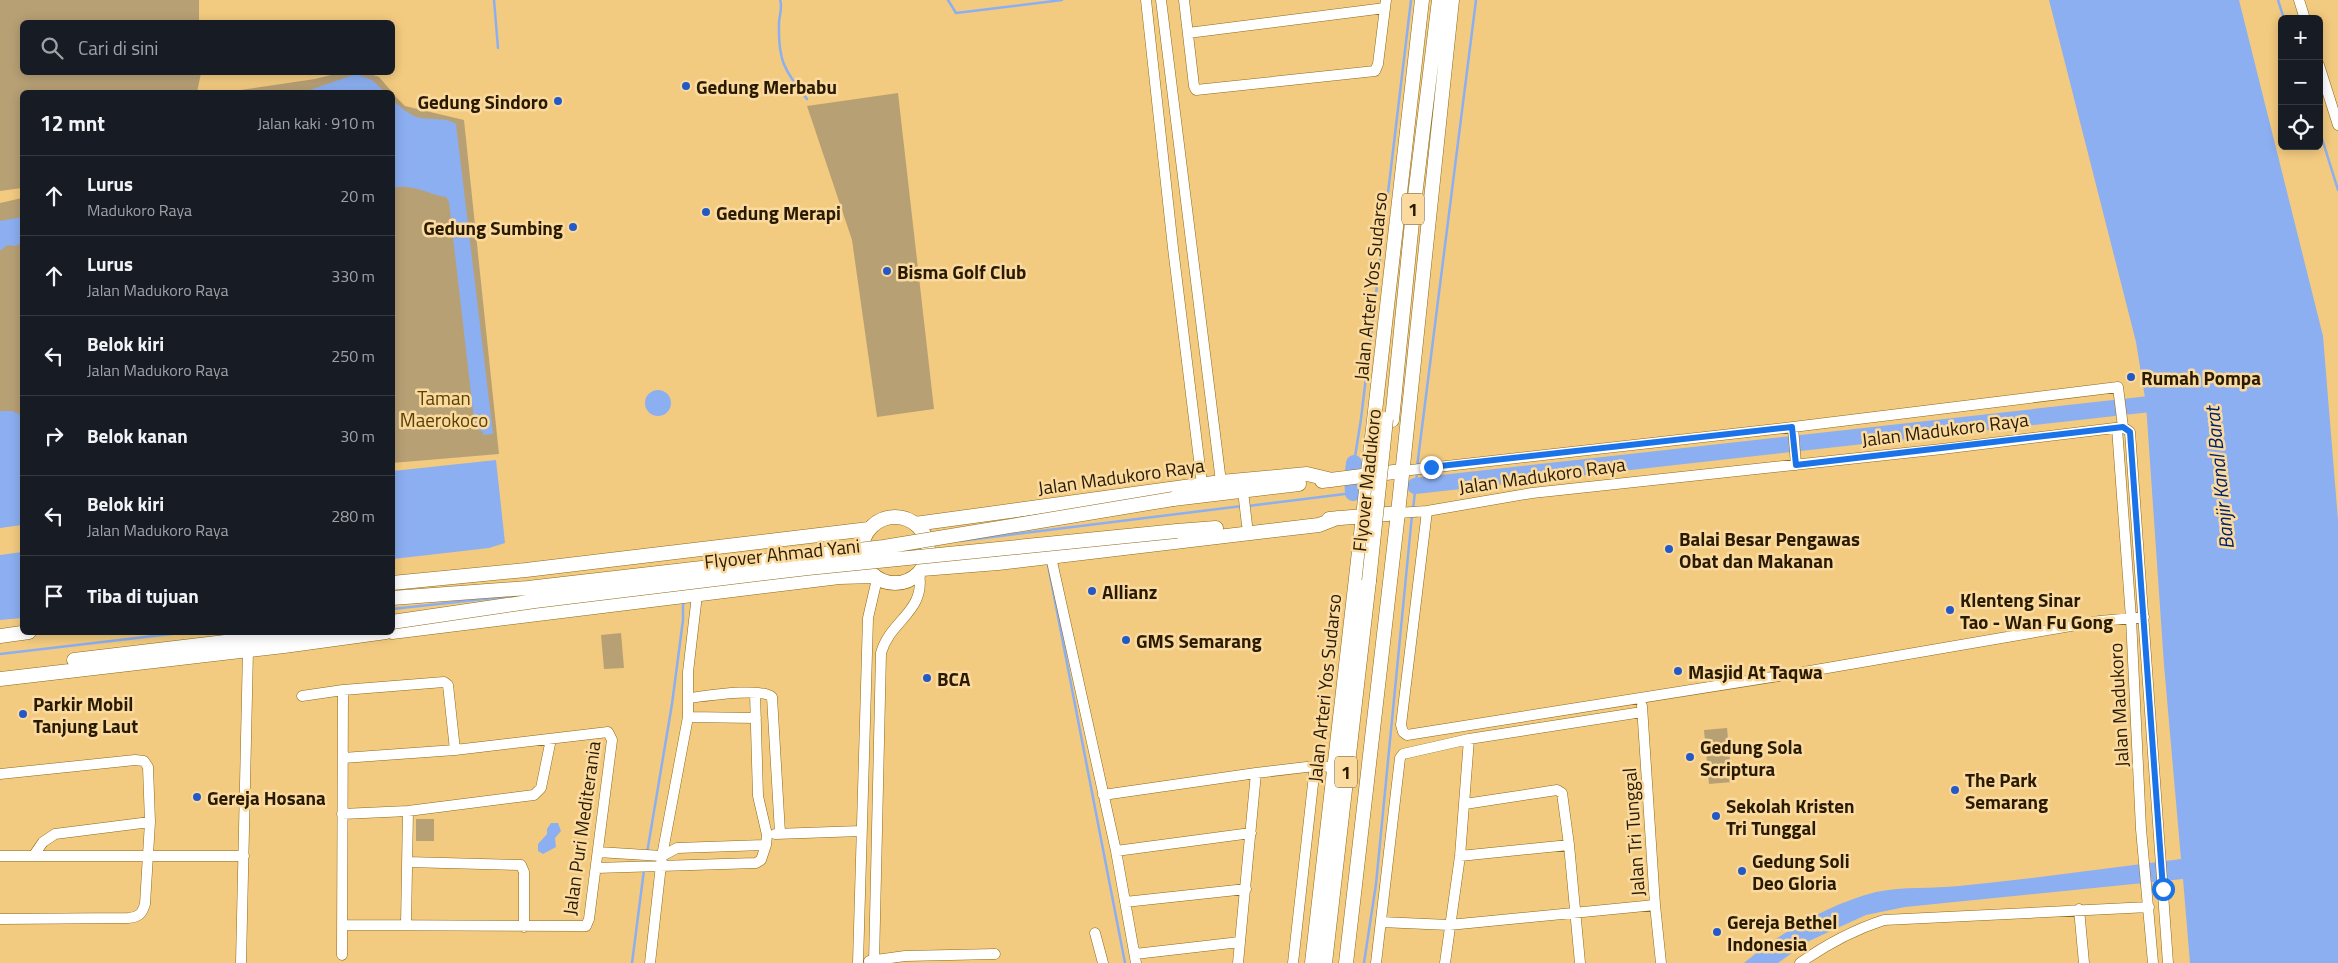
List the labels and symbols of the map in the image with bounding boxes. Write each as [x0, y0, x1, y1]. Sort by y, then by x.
place label: Gedung Merbabu [696, 72, 837, 101]
marker: Gedung Merbabu [680, 80, 692, 92]
place label: Gedung Sindoro [417, 87, 548, 116]
marker: Gedung Sindoro [552, 95, 564, 107]
street label: Jalan Arteri Yos Sudarso [1346, 190, 1394, 382]
road number: 1 [1402, 193, 1424, 224]
place label: Gedung Merapi [716, 198, 841, 227]
marker: Gedung Merapi [700, 206, 712, 218]
place label: Gedung Sumbing [423, 213, 563, 242]
marker: Gedung Sumbing [567, 221, 579, 233]
place label: Bisma Golf Club [897, 257, 1026, 286]
marker: Bisma Golf Club [881, 265, 893, 277]
place label: Rumah Pompa [2141, 363, 2261, 392]
marker: Rumah Pompa [2125, 371, 2137, 383]
park label: Taman Maerokoco [400, 383, 488, 434]
water label: Banjir Kanal Barat [2196, 403, 2242, 551]
street label: Jalan Madukoro Raya [1860, 404, 2031, 454]
street label: Flyover Madukoro [1344, 407, 1388, 553]
street label: Jalan Madukoro Raya [1457, 449, 1628, 501]
street label: Jalan Madukoro Raya [1036, 450, 1207, 502]
route end [1420, 456, 1443, 479]
place label: Balai Besar Pengawas Obat dan Makanan [1679, 524, 1860, 575]
street label: Flyover Ahmad Yani [703, 530, 861, 576]
marker: Balai Besar Pengawas Obat dan Makanan [1663, 543, 1675, 555]
place label: Allianz [1102, 577, 1157, 606]
marker: Allianz [1086, 585, 1098, 597]
place label: Klenteng Sinar Tao - Wan Fu Gong [1960, 585, 2113, 636]
street label: Jalan Arteri Yos Sudarso [1300, 592, 1348, 784]
marker: Klenteng Sinar Tao - Wan Fu Gong [1944, 604, 1956, 616]
place label: GMS Semarang [1136, 626, 1262, 655]
marker: GMS Semarang [1120, 634, 1132, 646]
street label: Jalan Madukoro [2100, 642, 2136, 768]
place label: Masjid At Taqwa [1688, 657, 1823, 686]
place label: BCA [937, 664, 971, 693]
marker: Masjid At Taqwa [1672, 665, 1684, 677]
marker: BCA [921, 672, 933, 684]
place label: Parkir Mobil Tanjung Laut [33, 689, 138, 740]
marker: Parkir Mobil Tanjung Laut [17, 708, 29, 720]
place label: Gedung Sola Scriptura [1700, 732, 1803, 783]
street label: Jalan Puri Mediterania [554, 739, 608, 917]
marker: Gedung Sola Scriptura [1684, 751, 1696, 763]
road number: 1 [1335, 756, 1357, 788]
place label: The Park Semarang [1965, 765, 2048, 816]
street label: Jalan Tri Tunggal [1614, 767, 1652, 897]
place label: Gereja Hosana [207, 783, 326, 812]
marker: The Park Semarang [1949, 784, 1961, 796]
marker: Gereja Hosana [191, 791, 203, 803]
place label: Sekolah Kristen Tri Tunggal [1726, 791, 1854, 842]
marker: Sekolah Kristen Tri Tunggal [1710, 810, 1722, 822]
place label: Gedung Soli Deo Gloria [1752, 846, 1850, 897]
marker: Gedung Soli Deo Gloria [1736, 865, 1748, 877]
route start [2152, 878, 2175, 901]
place label: Gereja Bethel Indonesia [1727, 907, 1837, 958]
marker: Gereja Bethel Indonesia [1711, 926, 1723, 938]

